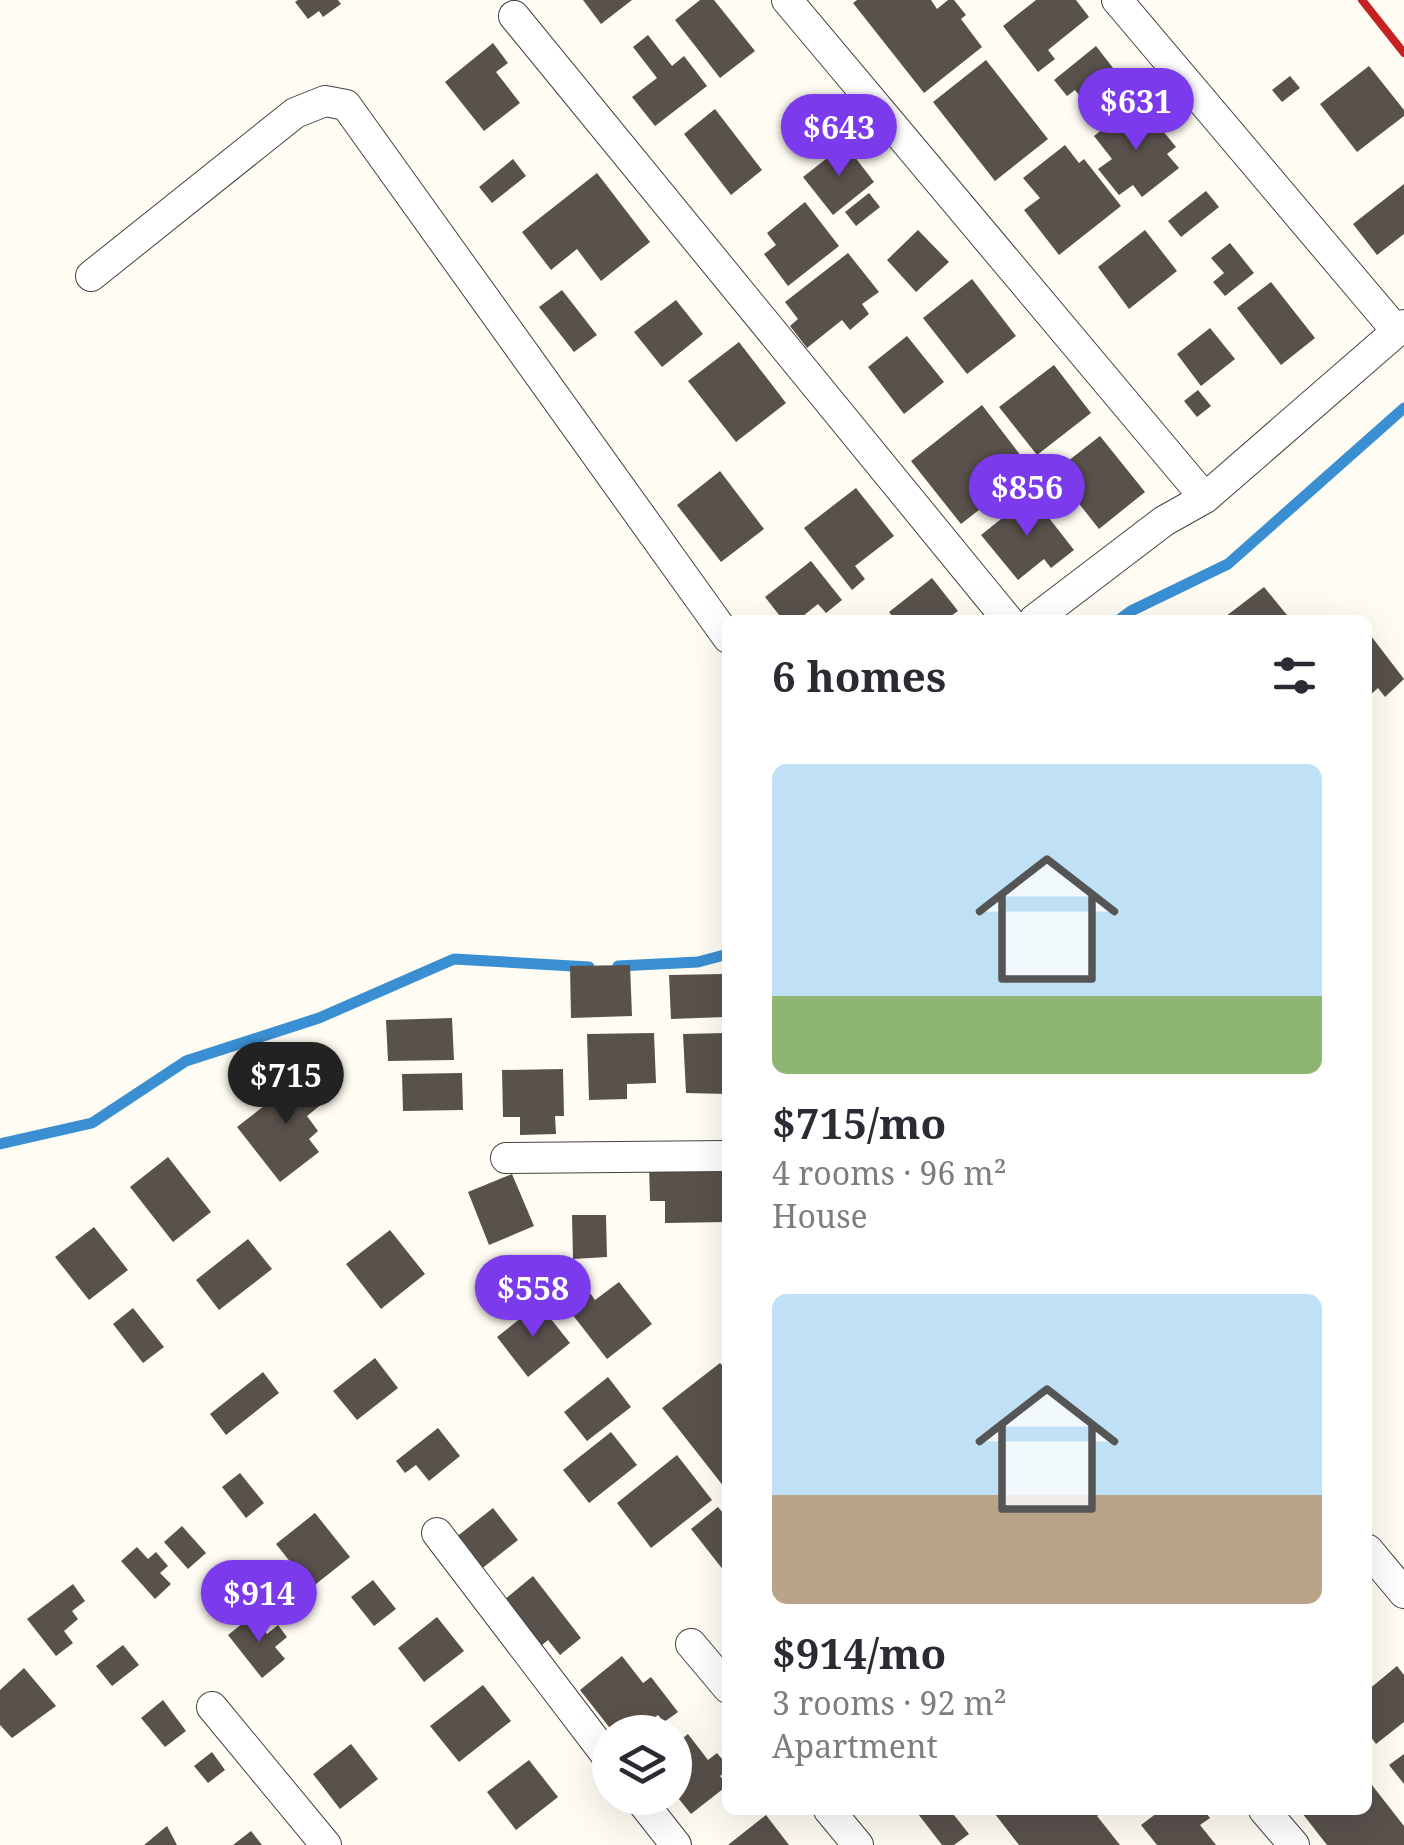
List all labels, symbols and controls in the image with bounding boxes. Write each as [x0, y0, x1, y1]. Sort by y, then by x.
pin: $631 [1077, 68, 1195, 153]
text: $631 [1100, 79, 1172, 122]
pin: $643 [780, 94, 898, 179]
text: $643 [803, 105, 875, 148]
pin: $856 [968, 454, 1086, 539]
text: $856 [991, 465, 1063, 508]
text: 6 homes [772, 647, 946, 704]
icon: filters [1267, 648, 1322, 703]
icon: home [957, 829, 1137, 1009]
pin: $715 [227, 1042, 345, 1127]
text: $715 [250, 1053, 322, 1096]
text: $715/mo [772, 1094, 946, 1151]
text: 4 rooms · 96 m² [772, 1151, 1007, 1194]
text: House [772, 1194, 868, 1237]
pin: $558 [474, 1255, 592, 1340]
text: $558 [497, 1266, 569, 1309]
icon: home [957, 1359, 1137, 1539]
pin: $914 [200, 1560, 318, 1645]
text: $914 [223, 1571, 295, 1614]
text: $914/mo [772, 1624, 946, 1681]
text: 3 rooms · 92 m² [772, 1681, 1007, 1724]
map controls [592, 1715, 692, 1815]
button: layers [592, 1715, 692, 1815]
text: Apartment [772, 1724, 938, 1767]

